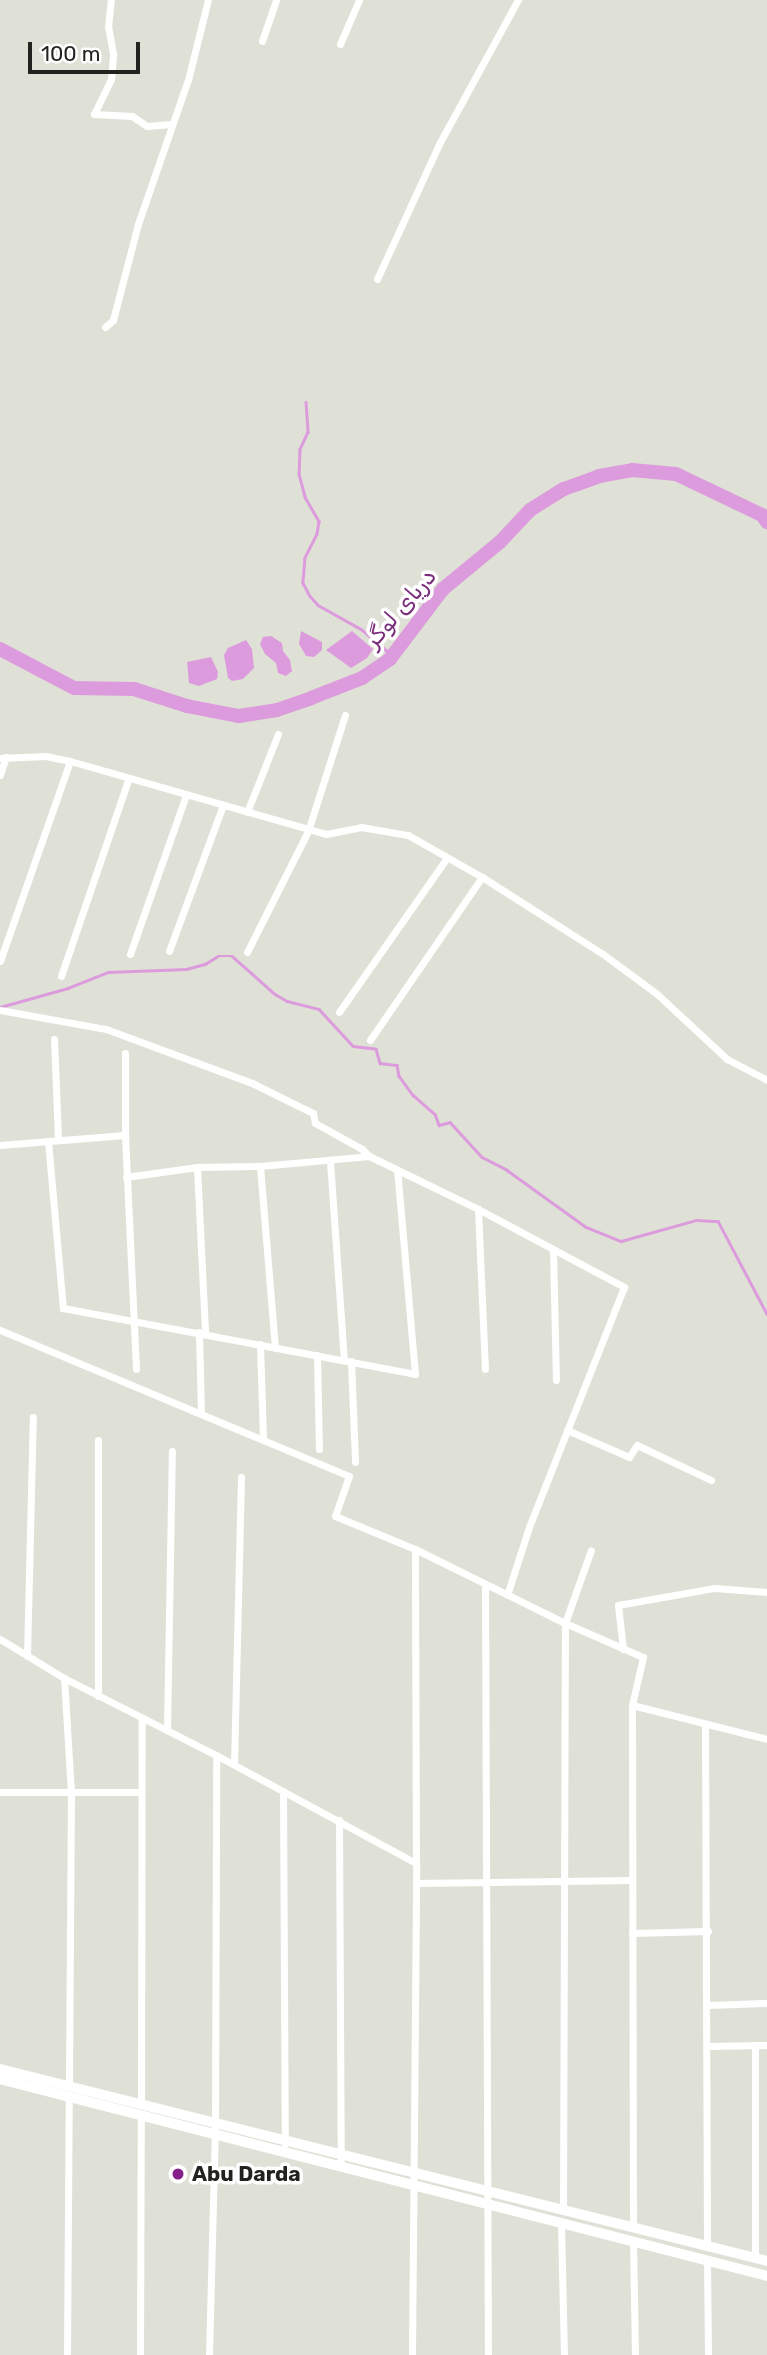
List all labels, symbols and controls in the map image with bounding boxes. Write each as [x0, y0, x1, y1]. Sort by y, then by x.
scale bar [32, 28, 144, 72]
text: 100 m [41, 41, 100, 66]
water label: دریای لوگر [358, 563, 442, 653]
place label: Abu Darda [192, 2161, 301, 2187]
marker: Abu Darda [170, 2166, 186, 2182]

